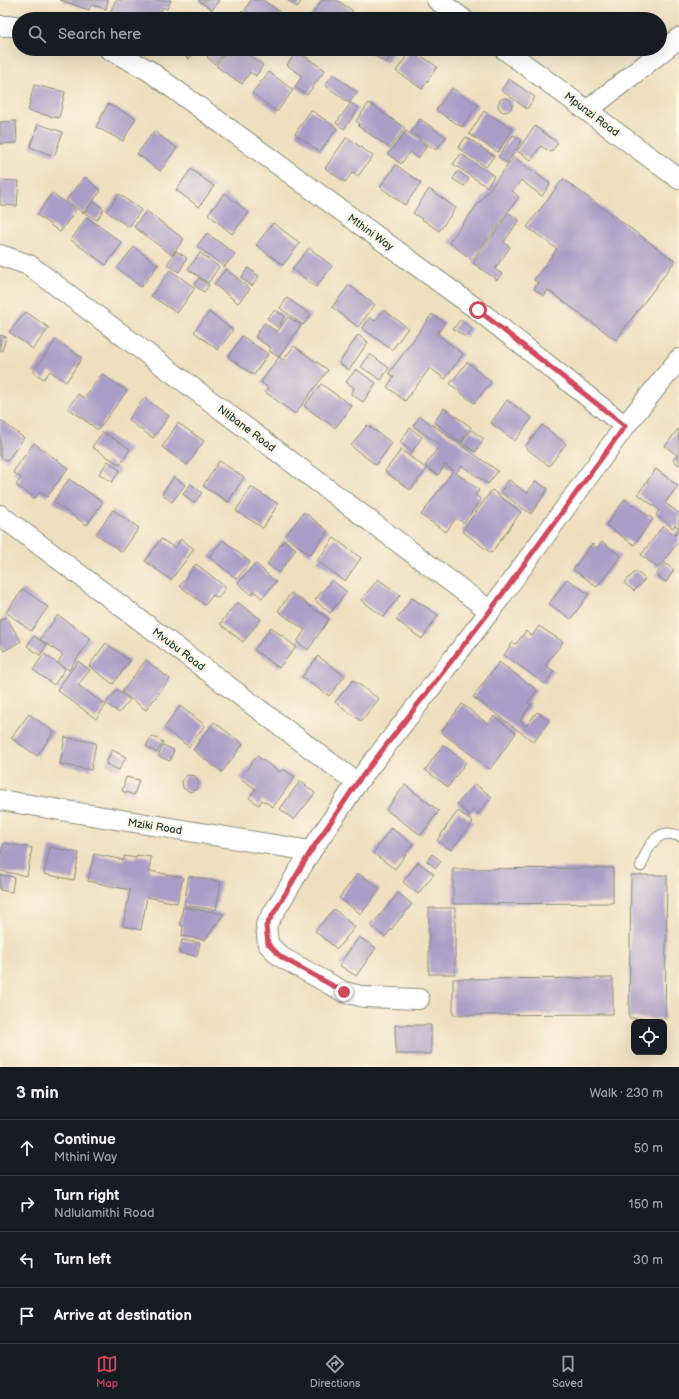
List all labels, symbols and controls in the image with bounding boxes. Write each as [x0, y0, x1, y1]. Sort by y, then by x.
search box [12, 12, 667, 56]
icon: search [26, 23, 48, 45]
text: Search here [58, 25, 141, 44]
street label: Mpunzi Road [562, 89, 622, 139]
street label: Mthini Way [345, 211, 396, 253]
route start [469, 301, 487, 319]
street label: Ntibane Road [215, 402, 278, 454]
street label: Mvubu Road [150, 625, 208, 673]
street label: Mziki Road [127, 816, 183, 837]
route end [335, 983, 353, 1001]
map controls [631, 1019, 667, 1055]
button: locate [631, 1019, 667, 1055]
text: 3 min [16, 1083, 59, 1103]
text: Walk · 230 m [589, 1085, 663, 1101]
text: Continue [54, 1130, 116, 1149]
icon: ahead [16, 1137, 38, 1159]
text: 50 m [634, 1140, 663, 1156]
text: Mthini Way [54, 1149, 117, 1165]
text: Turn right [54, 1186, 119, 1205]
icon: right [16, 1193, 38, 1215]
text: 150 m [629, 1196, 663, 1212]
text: Ndlulamithi Road [54, 1205, 155, 1221]
icon: left [16, 1249, 38, 1271]
text: Turn left [54, 1250, 111, 1269]
text: 30 m [633, 1252, 663, 1268]
icon: arrive [16, 1305, 38, 1327]
text: Arrive at destination [54, 1306, 192, 1325]
tab: Map [96, 1353, 118, 1390]
tab: Directions [310, 1353, 360, 1390]
tab: Saved [552, 1353, 583, 1390]

